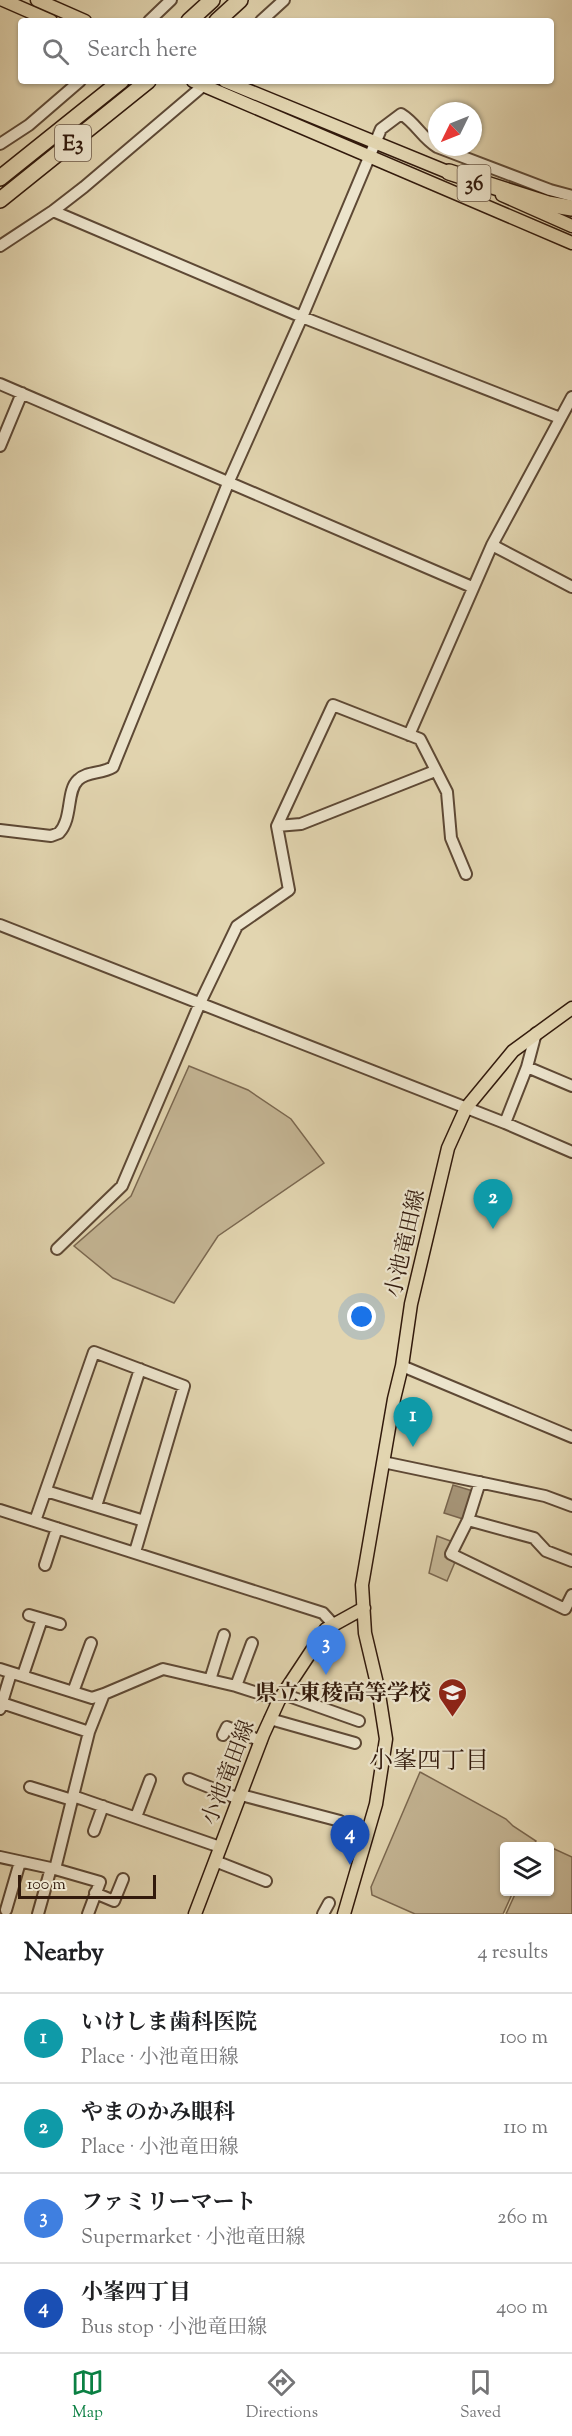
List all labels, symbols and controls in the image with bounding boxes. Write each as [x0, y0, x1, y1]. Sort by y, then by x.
search box [18, 18, 554, 84]
icon: search [39, 35, 72, 68]
text: Search here [87, 35, 197, 67]
north arrow [428, 102, 482, 156]
road number: E3 [55, 125, 91, 161]
road number: 36 [458, 165, 490, 201]
pin: 2 [474, 1180, 512, 1229]
street label: 小池竜田線 [379, 1186, 435, 1301]
your location [347, 1302, 376, 1331]
pin: 1 [394, 1398, 432, 1447]
pin: 3 [306, 1626, 346, 1675]
school or university icon: 県立東稜高等学校 [436, 1676, 468, 1718]
place label: 県立東稜高等学校 [255, 1679, 431, 1711]
street label: 小池竜田線 [195, 1716, 264, 1830]
district label: 小峯四丁目 [369, 1745, 489, 1779]
pin: 4 [330, 1816, 370, 1865]
map controls [500, 1842, 554, 1896]
button: layers [500, 1842, 554, 1896]
scale bar [18, 1872, 156, 1900]
text: 100 m [27, 1874, 66, 1897]
text: Nearby [24, 1935, 104, 1972]
text: 4 results [477, 1939, 548, 1968]
text: いけしま歯科医院 [81, 2008, 257, 2040]
text: 1 [40, 2024, 47, 2053]
text: 100 m [499, 2024, 548, 2053]
text: Place · 小池竜田線 [81, 2044, 239, 2073]
text: やまのかみ眼科 [81, 2098, 235, 2130]
text: 2 [39, 2114, 48, 2143]
text: 110 m [503, 2114, 548, 2143]
text: Place · 小池竜田線 [81, 2134, 239, 2163]
text: ファミリーマート [81, 2188, 257, 2220]
text: 3 [39, 2204, 48, 2233]
text: 260 m [497, 2204, 548, 2233]
text: Supermarket · 小池竜田線 [81, 2224, 305, 2253]
text: 小峯四丁目 [81, 2278, 191, 2310]
text: 4 [38, 2294, 49, 2323]
text: 400 m [496, 2294, 548, 2323]
text: Bus stop · 小池竜田線 [81, 2314, 267, 2343]
tab: Map [71, 2366, 104, 2425]
tab: Directions [246, 2366, 318, 2425]
tab: Saved [460, 2366, 501, 2425]

